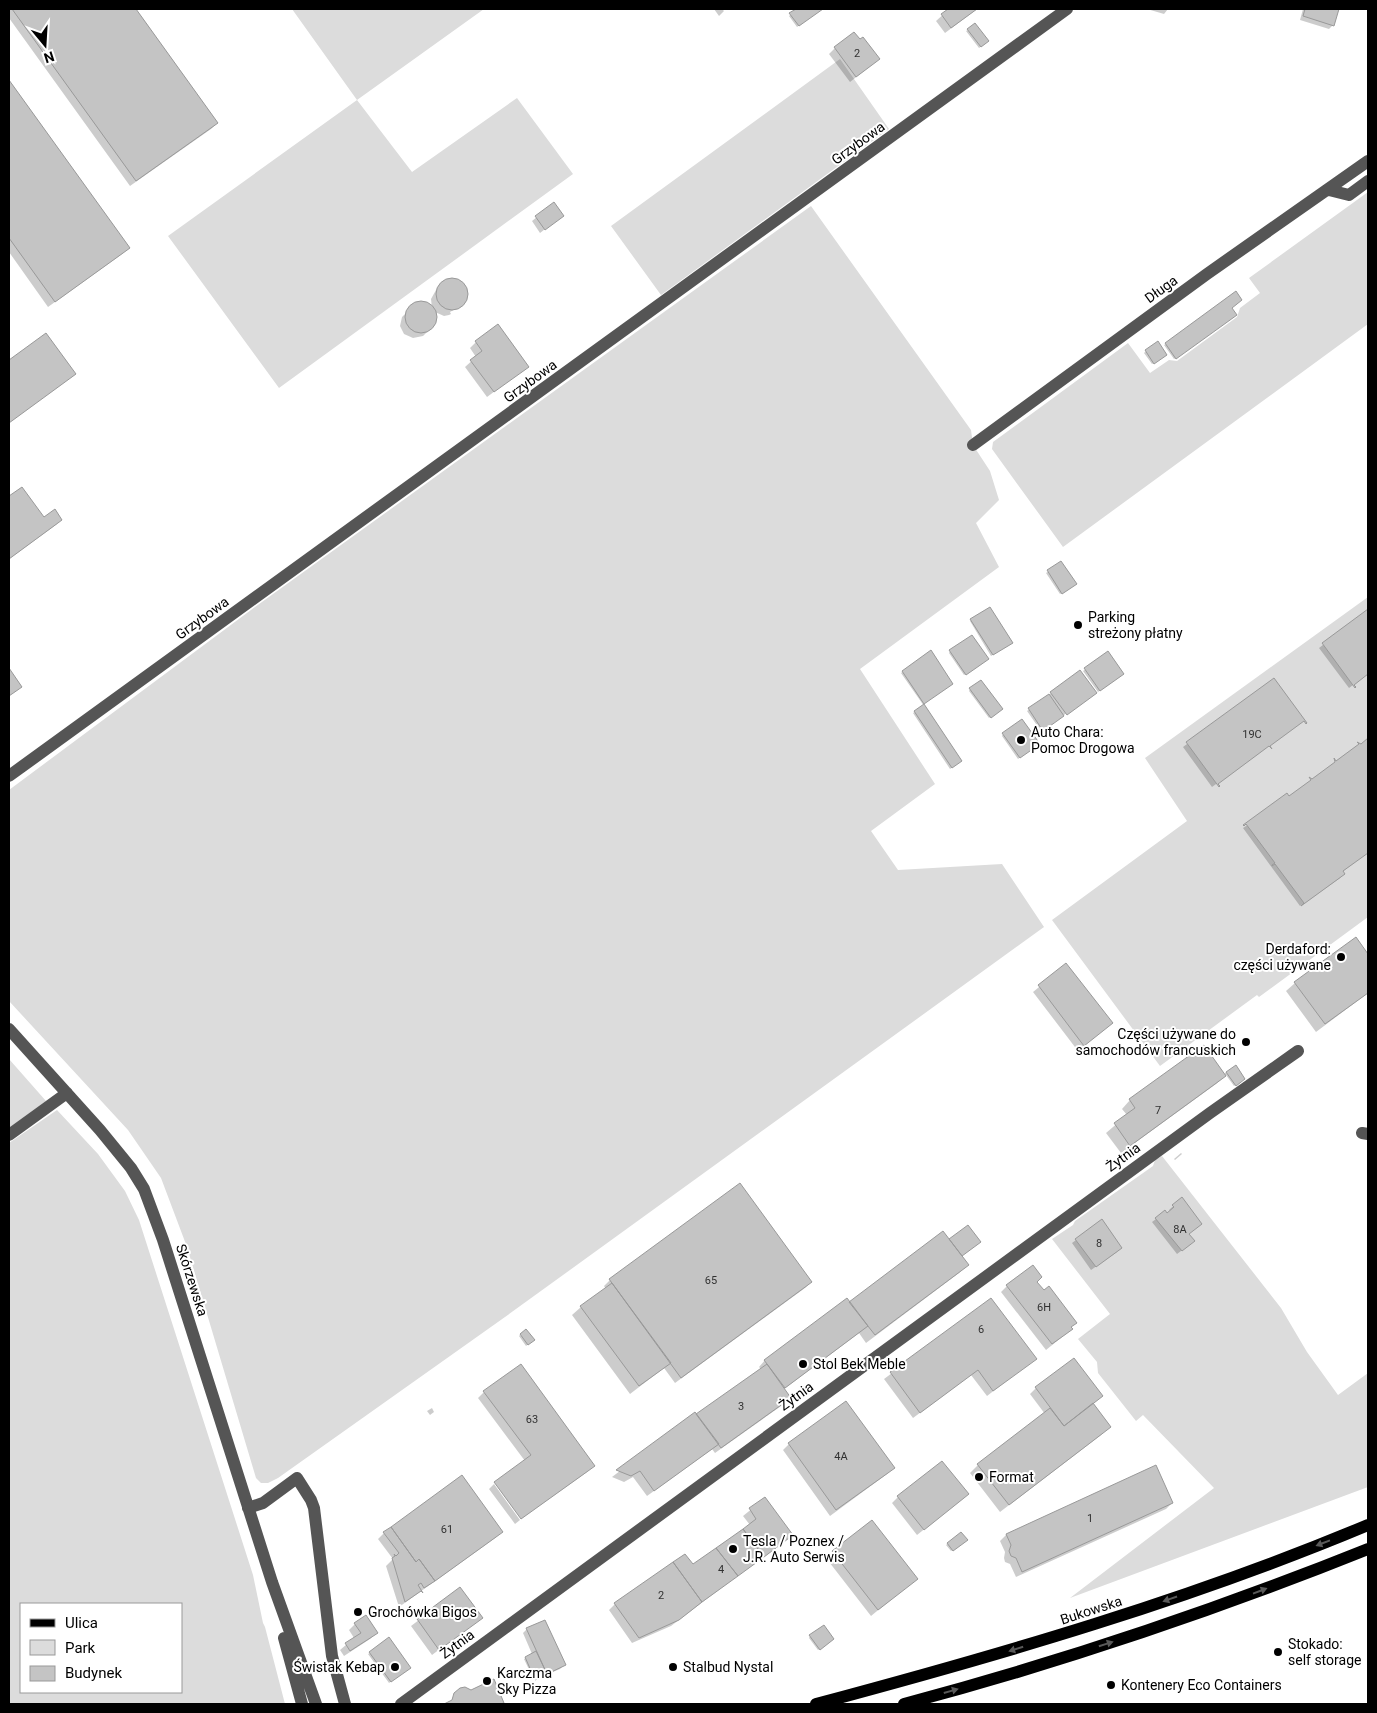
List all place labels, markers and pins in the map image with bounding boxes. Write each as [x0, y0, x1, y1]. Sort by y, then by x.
place label: Parking streżony płatny [1088, 609, 1183, 641]
marker: Parking streżony płatny [1072, 619, 1084, 631]
place label: Auto Chara: Pomoc Drogowa [1031, 724, 1135, 756]
marker: Auto Chara: Pomoc Drogowa [1015, 734, 1027, 746]
place label: Derdaford: części używane [1233, 941, 1331, 973]
marker: Derdaford: części używane [1335, 951, 1347, 963]
place label: Części używane do samochodów francuskich [1076, 1026, 1236, 1058]
marker: Części używane do samochodów francuskich [1240, 1036, 1252, 1048]
place label: Stol Bek Meble [813, 1356, 906, 1372]
marker: Stol Bek Meble [797, 1358, 809, 1370]
place label: Format [989, 1469, 1034, 1485]
marker: Format [973, 1471, 985, 1483]
place label: Tesla / Poznex / J.R. Auto Serwis [743, 1533, 845, 1565]
marker: Tesla / Poznex / J.R. Auto Serwis [727, 1543, 739, 1555]
place label: Grochówka Bigos [368, 1604, 477, 1620]
marker: Grochówka Bigos [352, 1606, 364, 1618]
place label: Stokado: self storage [1288, 1636, 1361, 1668]
marker: Stokado: self storage [1272, 1646, 1284, 1658]
place label: Świstak Kebap [293, 1658, 385, 1675]
place label: Stalbud Nystal [683, 1659, 773, 1675]
marker: Świstak Kebap [389, 1661, 401, 1673]
marker: Stalbud Nystal [667, 1661, 679, 1673]
place label: Karczma Sky Pizza [497, 1665, 556, 1697]
marker: Karczma Sky Pizza [481, 1675, 493, 1687]
place label: Kontenery Eco Containers [1121, 1677, 1282, 1693]
marker: Kontenery Eco Containers [1105, 1679, 1117, 1691]

